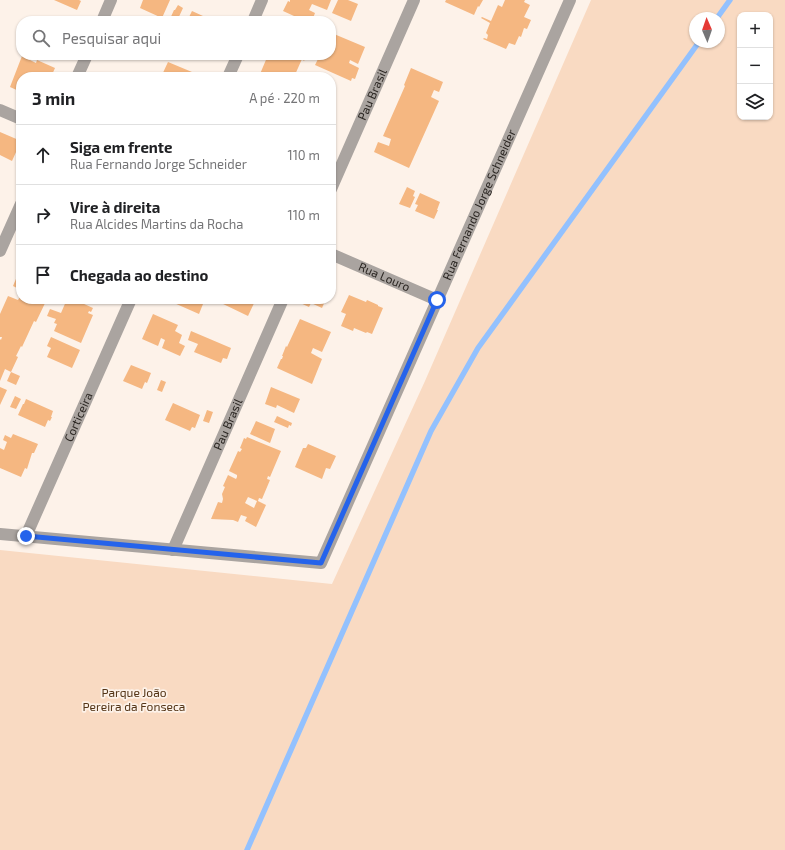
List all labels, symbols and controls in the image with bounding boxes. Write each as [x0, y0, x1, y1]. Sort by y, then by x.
north arrow [689, 12, 725, 48]
map controls [737, 12, 773, 120]
button: + [737, 12, 773, 48]
search box [16, 16, 336, 60]
icon: search [30, 27, 52, 49]
text: Pesquisar aqui [62, 29, 161, 47]
button: − [737, 48, 773, 84]
street label: Pau Brasil [354, 66, 389, 122]
button: layers [737, 84, 773, 120]
text: 3 min [32, 88, 75, 108]
text: A pé · 220 m [249, 90, 320, 106]
street label: Rua Fernando Jorge Schneider [439, 127, 518, 282]
text: Siga em frente [70, 138, 172, 156]
icon: ahead [32, 144, 54, 166]
text: 110 m [288, 147, 320, 163]
text: Rua Fernando Jorge Schneider [70, 156, 247, 172]
text: Vire à direita [70, 198, 160, 216]
icon: right [32, 204, 54, 226]
text: 110 m [288, 207, 320, 223]
text: Rua Alcides Martins da Rocha [70, 216, 244, 232]
street label: Rua Louro [357, 259, 413, 294]
icon: arrive [32, 264, 54, 286]
text: Chegada ao destino [70, 266, 208, 284]
route start [428, 291, 446, 309]
street label: Corticeira [61, 390, 95, 444]
street label: Pau Brasil [210, 396, 245, 452]
route end [17, 527, 35, 545]
park label: Parque João Pereira da Fonseca [83, 685, 185, 713]

